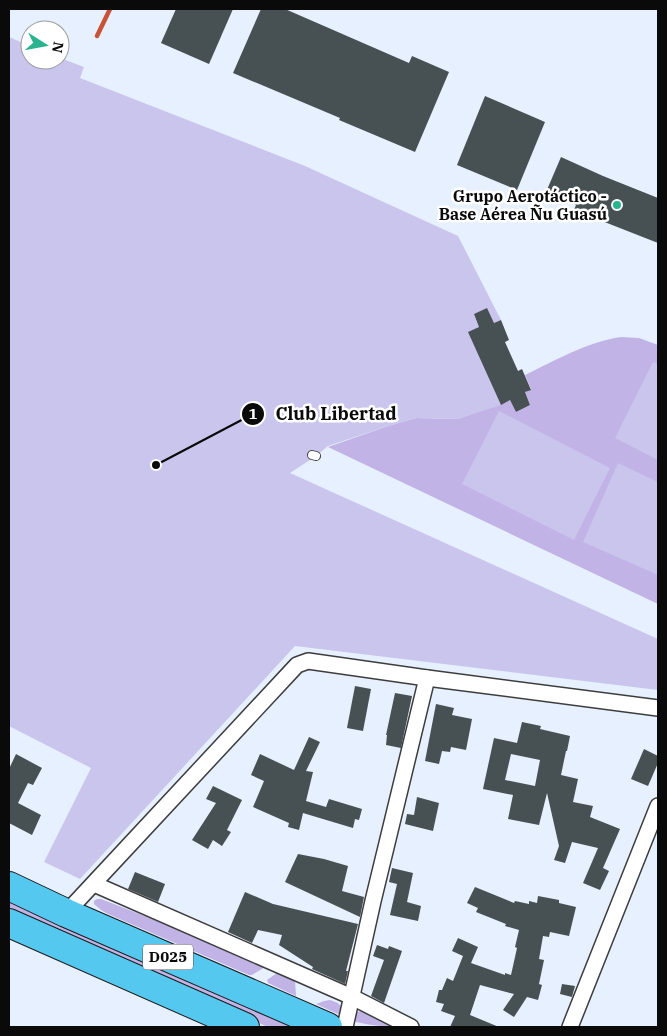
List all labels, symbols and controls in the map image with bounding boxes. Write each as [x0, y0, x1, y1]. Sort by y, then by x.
north arrow [20, 20, 70, 70]
text: N [48, 40, 68, 55]
place label: Grupo Aerotáctico - Base Aérea Ñu Guasú [439, 186, 607, 224]
marker: Grupo Aerotáctico - Base Aérea Ñu Guasú [611, 199, 623, 211]
callout: Club Libertad [240, 397, 406, 430]
text: Club Libertad [275, 402, 397, 425]
text: 1 [248, 404, 258, 423]
road number: D025 [143, 944, 193, 970]

